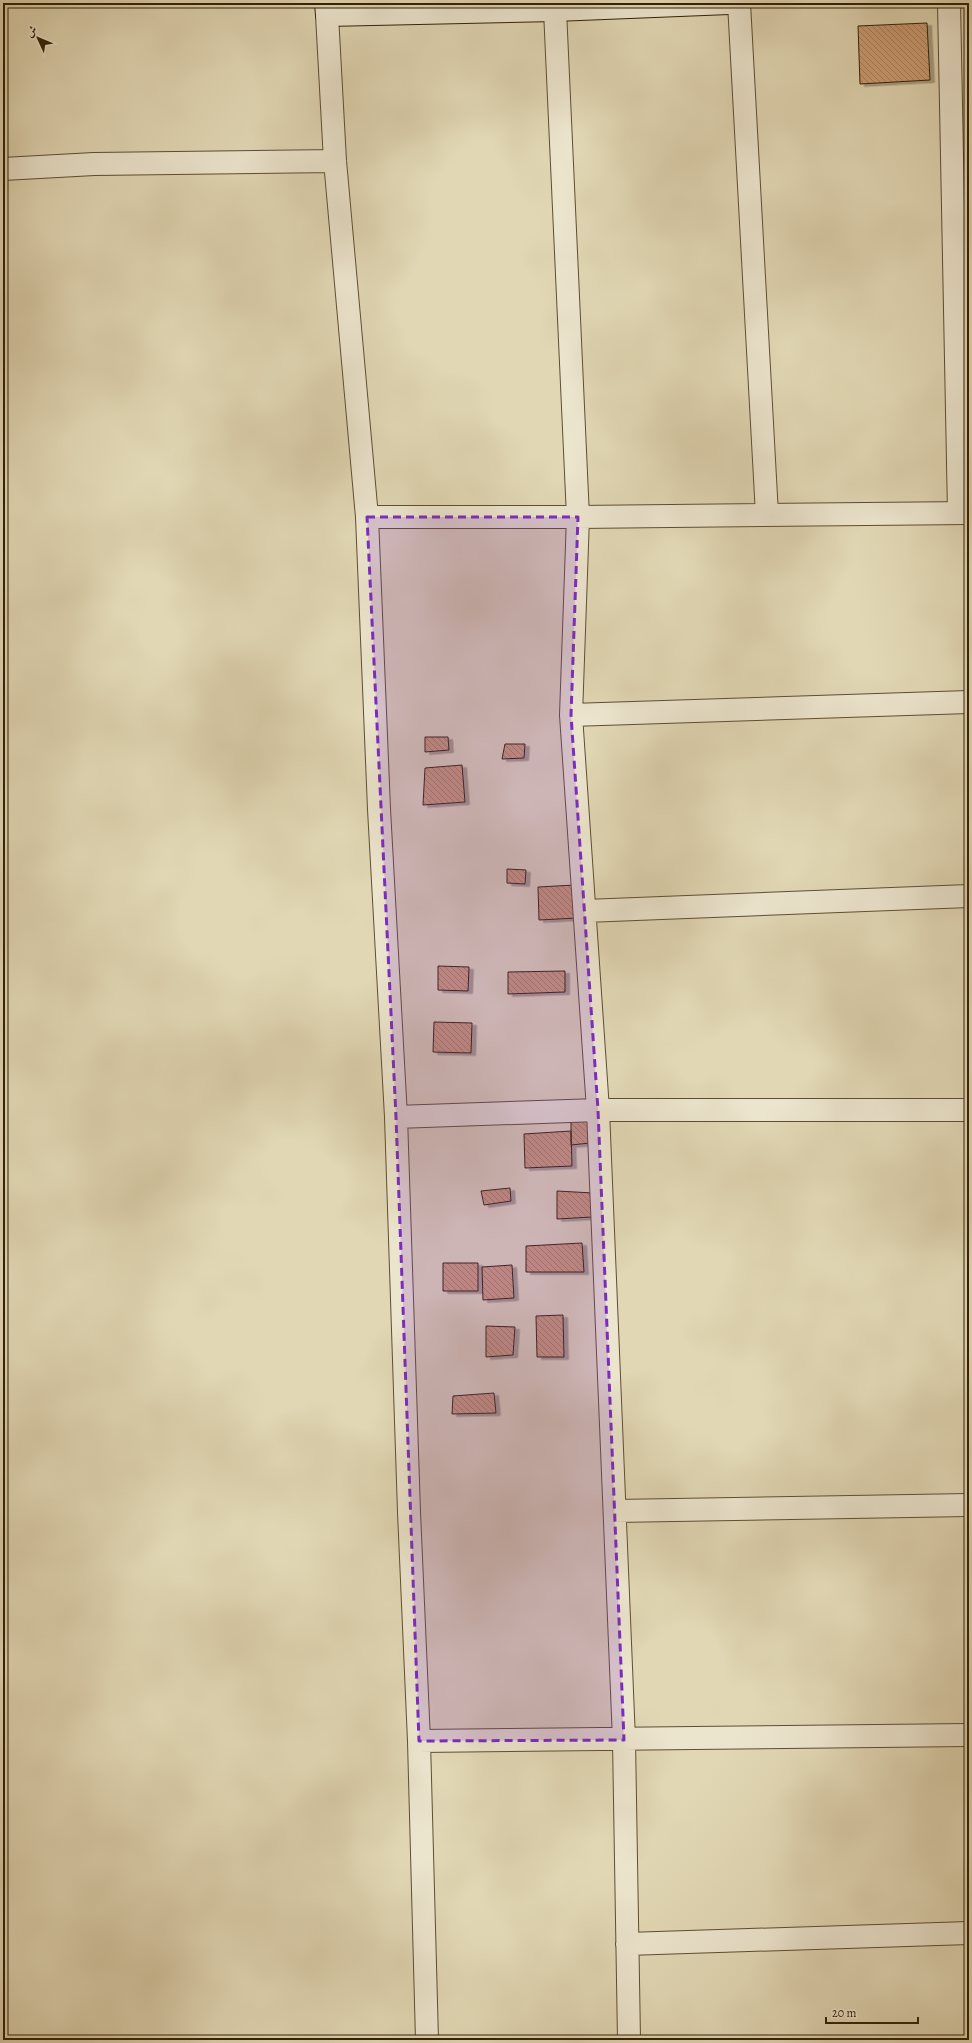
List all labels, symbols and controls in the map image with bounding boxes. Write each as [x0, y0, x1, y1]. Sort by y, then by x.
north arrow [18, 18, 58, 58]
text: ش [22, 22, 40, 41]
scale bar [826, 1999, 918, 2025]
text: 20 m [832, 2005, 856, 2021]

